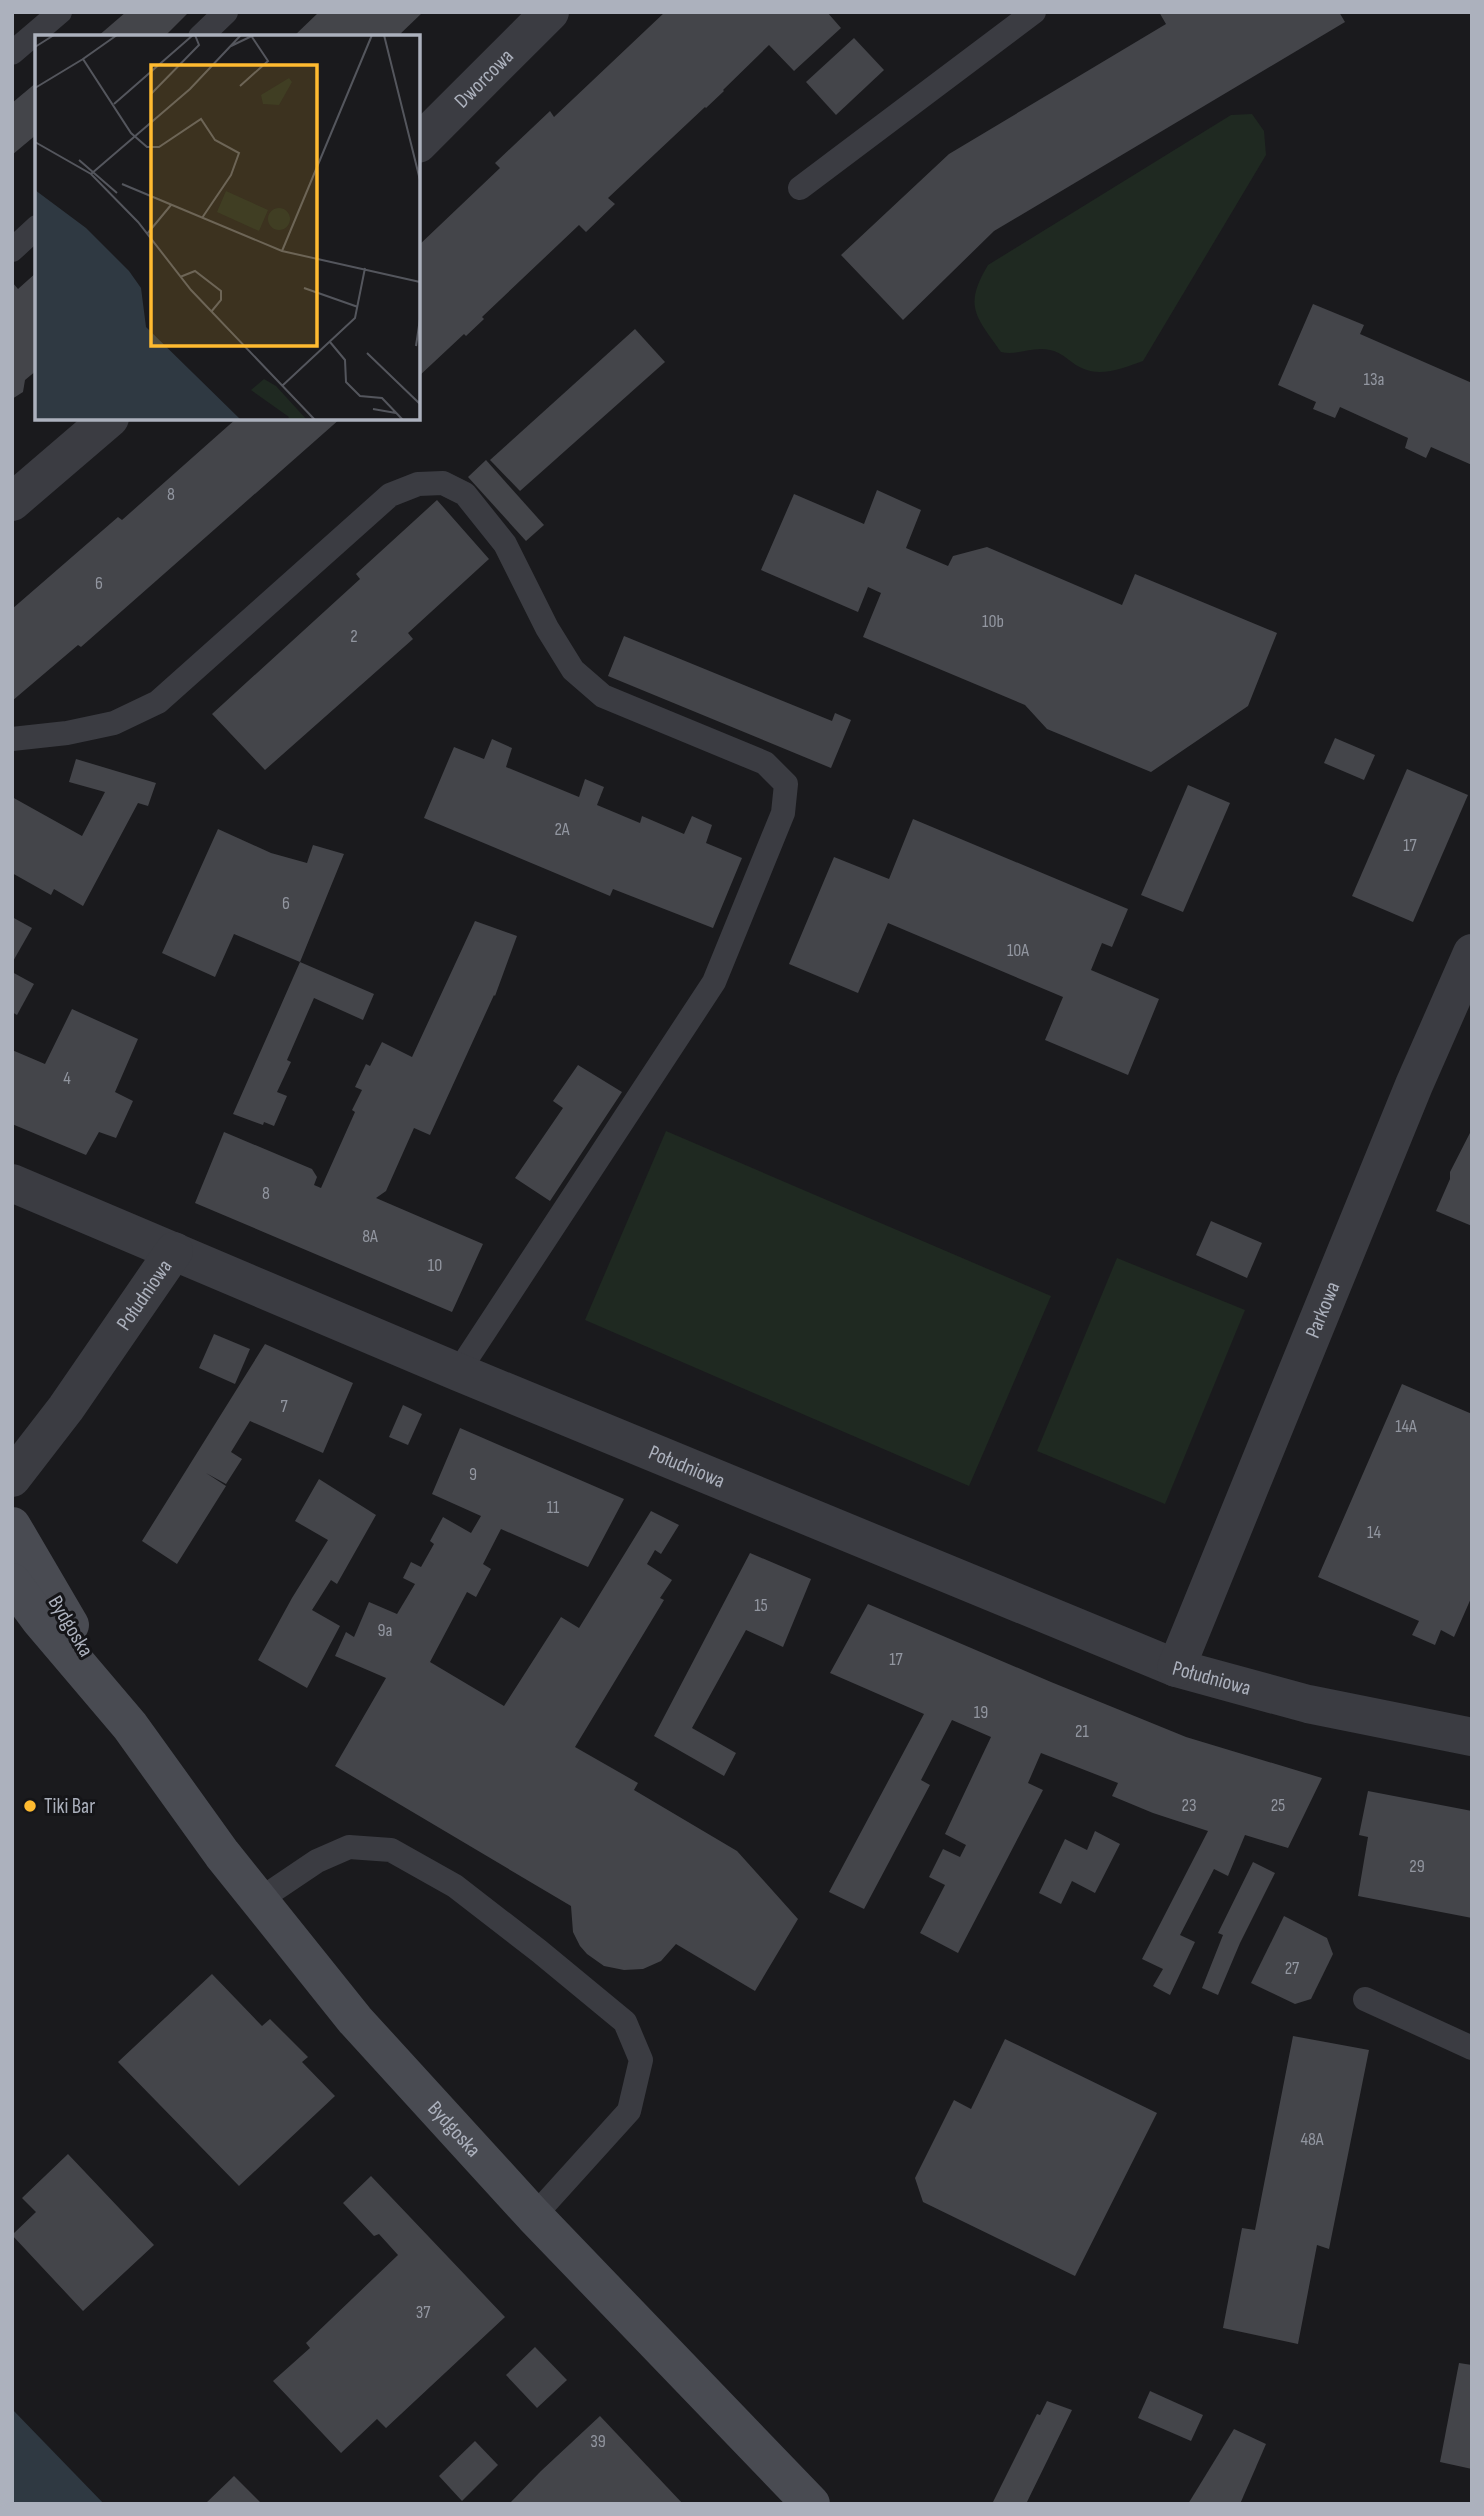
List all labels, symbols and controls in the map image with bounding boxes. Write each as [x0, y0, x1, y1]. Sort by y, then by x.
inset map [35, 35, 420, 420]
street label: Dworcowa [449, 44, 519, 113]
house number: 13a [1364, 369, 1384, 390]
house number: 8 [167, 484, 175, 505]
house number: 6 [95, 573, 103, 594]
house number: 10b [982, 611, 1004, 632]
house number: 2 [350, 626, 358, 647]
house number: 2A [554, 819, 570, 840]
house number: 17 [1403, 835, 1418, 856]
house number: 6 [282, 893, 290, 914]
house number: 10A [1007, 940, 1029, 961]
house number: 4 [63, 1068, 71, 1089]
house number: 8 [262, 1183, 270, 1204]
house number: 8A [362, 1226, 378, 1247]
street label: Południowa [111, 1255, 177, 1335]
house number: 10 [428, 1255, 442, 1276]
street label: Parkowa [1300, 1278, 1345, 1342]
house number: 7 [280, 1396, 288, 1417]
house number: 14A [1395, 1416, 1417, 1437]
street label: Południowa [645, 1440, 729, 1494]
house number: 9 [469, 1464, 477, 1485]
house number: 11 [547, 1497, 560, 1518]
house number: 14 [1367, 1522, 1381, 1543]
street label: Bydgoska [43, 1591, 98, 1661]
house number: 15 [754, 1595, 768, 1616]
house number: 9a [378, 1620, 393, 1641]
house number: 17 [889, 1649, 904, 1670]
street label: Południowa [1170, 1656, 1254, 1701]
house number: 19 [974, 1702, 988, 1723]
house number: 21 [1075, 1721, 1090, 1742]
place label: Tiki Bar [44, 1794, 95, 1819]
house number: 23 [1182, 1795, 1197, 1816]
house number: 25 [1271, 1795, 1285, 1816]
marker: Tiki Bar [22, 1798, 38, 1814]
house number: 29 [1409, 1856, 1425, 1877]
house number: 27 [1285, 1958, 1300, 1979]
street label: Bydgoska [422, 2096, 486, 2162]
house number: 48A [1300, 2129, 1324, 2150]
house number: 37 [416, 2302, 431, 2323]
house number: 39 [590, 2431, 606, 2452]

